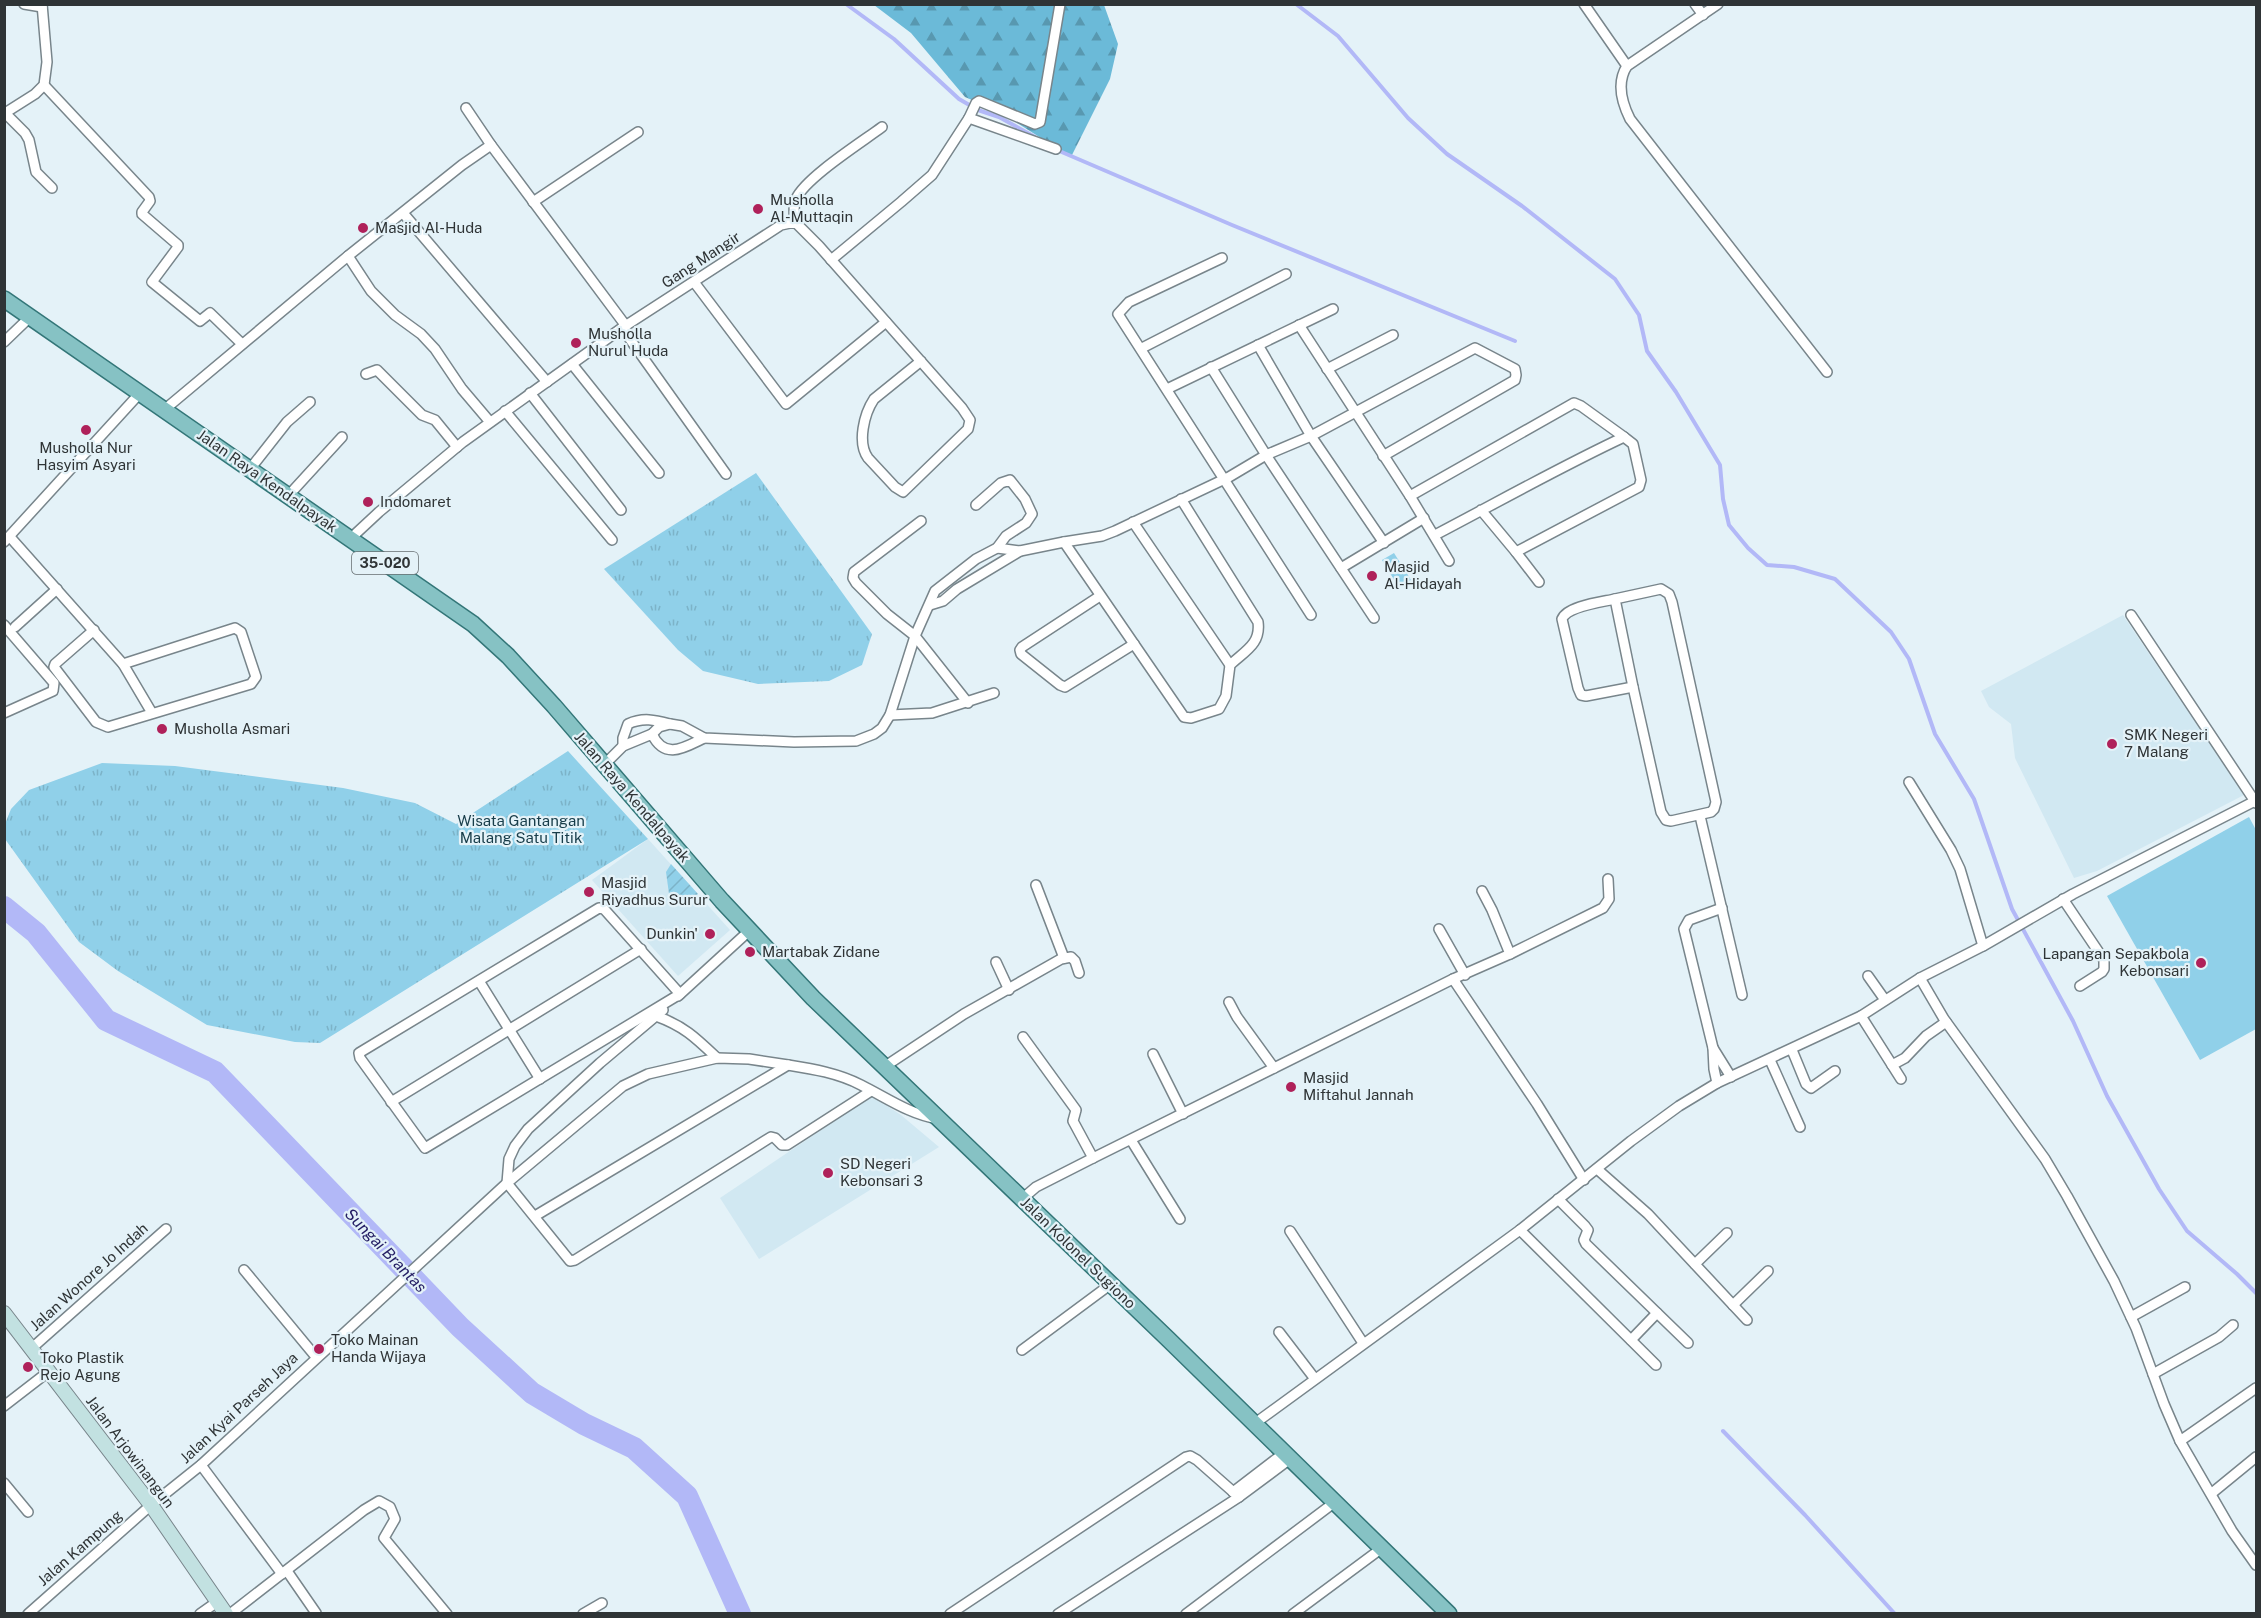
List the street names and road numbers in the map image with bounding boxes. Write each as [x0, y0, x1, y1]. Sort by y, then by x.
street label: Gang Mangir [658, 228, 743, 291]
street label: Jalan Raya Kendalpayak [194, 426, 341, 535]
road number: 35-020 [352, 552, 418, 574]
street label: Jalan Raya Kendalpayak [571, 728, 694, 865]
street label: Jalan Kolonel Sugiono [1017, 1193, 1139, 1312]
street label: Jalan Wonore Jo Indah [26, 1219, 151, 1334]
street label: Jalan Kyai Parseh Jaya [176, 1349, 301, 1466]
street label: Jalan Arjowinangun [83, 1392, 178, 1511]
street label: Jalan Kampung [34, 1506, 125, 1589]

